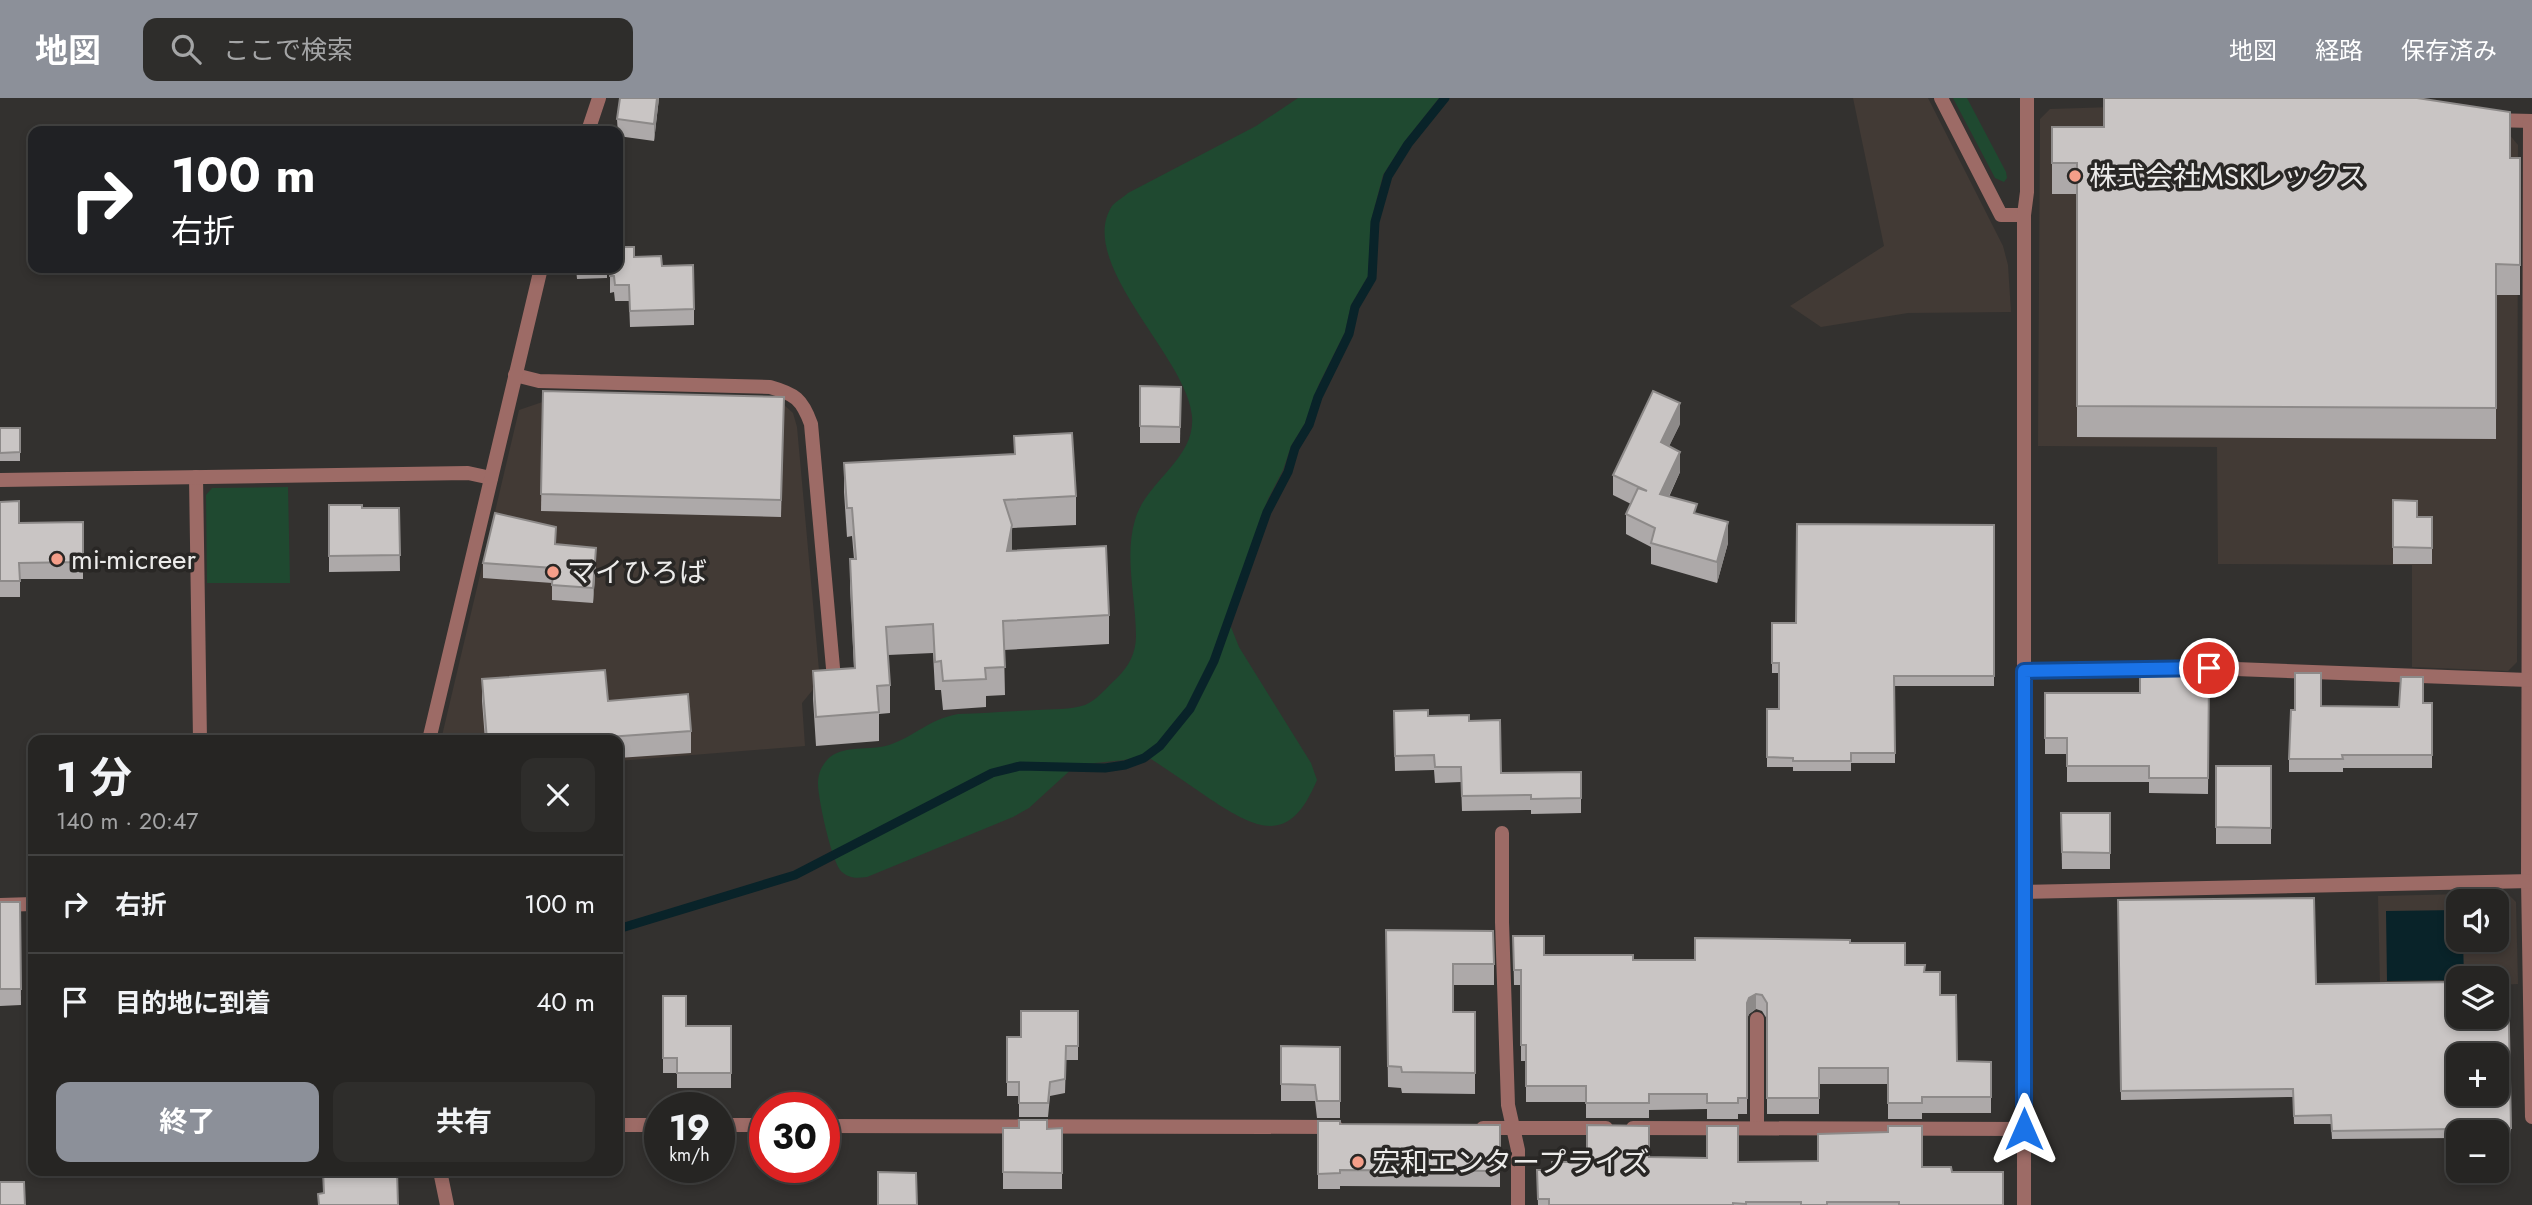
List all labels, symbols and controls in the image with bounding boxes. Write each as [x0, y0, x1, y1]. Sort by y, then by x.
search box [143, 18, 633, 81]
text: 地図 [35, 27, 101, 74]
icon: search [167, 30, 205, 68]
text: ここで検索 [223, 31, 353, 69]
text: 地図 [2229, 33, 2277, 68]
text: 経路 [2315, 33, 2363, 68]
text: 保存済み [2401, 33, 2497, 68]
text: 100 m [171, 140, 316, 210]
icon: right [56, 154, 147, 245]
place label: 株式会社MSKレックス [2089, 156, 2366, 197]
marker: 株式会社MSKレックス [2067, 168, 2083, 184]
text: 右折 [171, 208, 235, 254]
place label: mi-micreer [71, 539, 197, 580]
marker: mi-micreer [49, 551, 65, 567]
place label: マイひろば [567, 552, 707, 593]
marker: マイひろば [545, 564, 561, 580]
pin [2179, 638, 2239, 698]
icon: arrive [2190, 649, 2228, 687]
text: 1 分 [56, 747, 132, 808]
button: close [521, 758, 595, 832]
text: 140 m · 20:47 [56, 804, 198, 838]
icon: right [56, 885, 94, 923]
text: 100 m [524, 885, 595, 923]
text: 右折 [115, 886, 167, 924]
map controls [2446, 889, 2509, 1183]
button: sound [2446, 889, 2509, 952]
button: layers [2446, 966, 2509, 1029]
icon: arrive [56, 983, 94, 1021]
text: 40 m [536, 983, 595, 1021]
text: 目的地に到着 [115, 984, 271, 1022]
button: + [2446, 1043, 2509, 1106]
button: 終了 [56, 1082, 319, 1162]
button: 共有 [333, 1082, 595, 1162]
speed limit sign: 30 [749, 1092, 840, 1183]
position arrow [1987, 1092, 2061, 1166]
text: 19 [669, 1103, 710, 1153]
button: − [2446, 1120, 2509, 1183]
text: km/h [669, 1142, 710, 1168]
place label: 宏和エンタープライズ [1372, 1142, 1649, 1183]
marker: 宏和エンタープライズ [1350, 1154, 1366, 1170]

